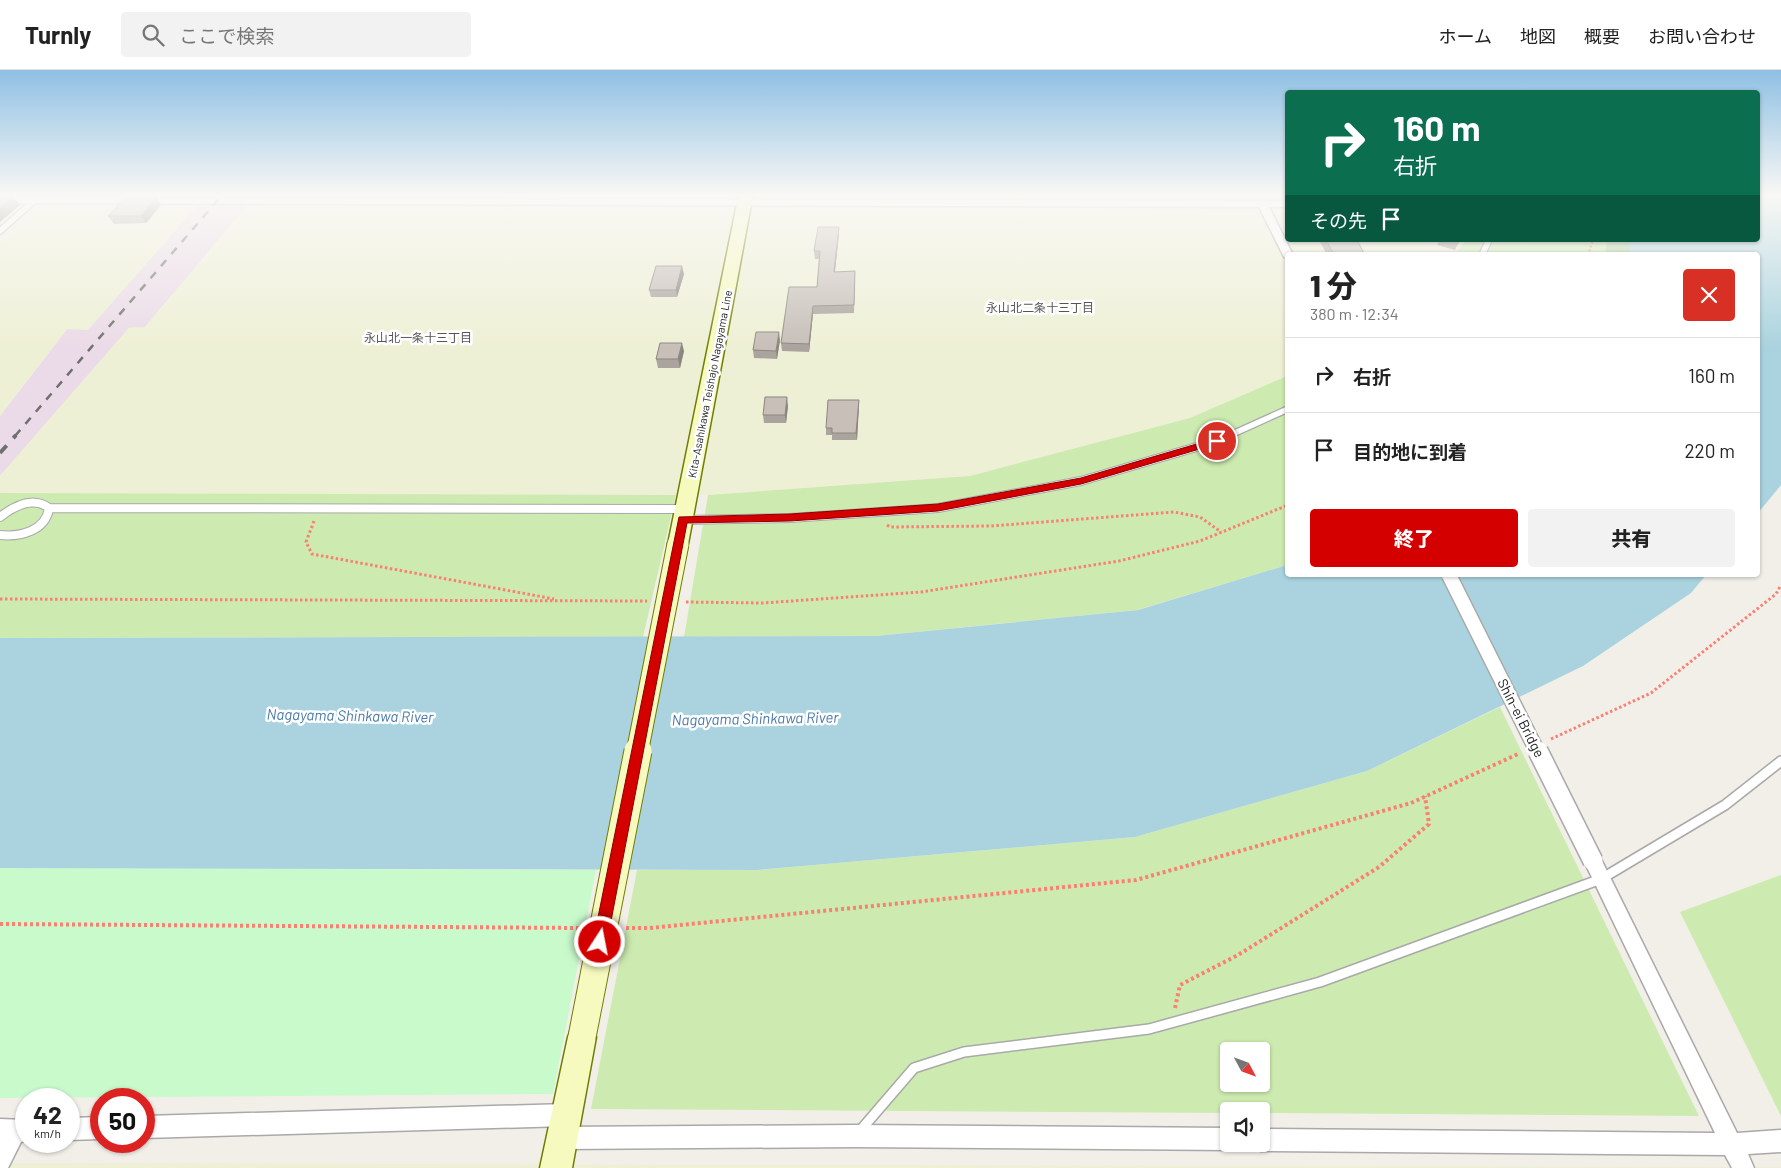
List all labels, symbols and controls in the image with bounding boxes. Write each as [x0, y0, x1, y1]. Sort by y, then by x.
search box [121, 12, 471, 57]
text: Turnly [25, 20, 91, 49]
icon: search [139, 21, 167, 49]
text: ここで検索 [179, 24, 274, 47]
text: ホーム [1439, 25, 1492, 47]
text: 地図 [1520, 25, 1556, 47]
text: 概要 [1584, 25, 1620, 47]
text: お問い合わせ [1648, 25, 1756, 47]
text: 160 m [1393, 106, 1480, 148]
icon: right [1310, 110, 1375, 175]
text: 右折 [1393, 152, 1437, 178]
icon: arrive [1377, 205, 1405, 233]
text: その先 [1310, 209, 1367, 232]
text: 1 分 [1310, 267, 1357, 303]
button: close [1683, 269, 1735, 321]
street label: Kita-Asahikawa Teishajo Nagayama Line [685, 289, 734, 479]
district label: 永山北二条十三丁目 [986, 300, 1094, 314]
text: 380 m · 12:34 [1310, 304, 1398, 323]
district label: 永山北一条十三丁目 [364, 330, 472, 344]
icon: right [1310, 361, 1338, 389]
text: 160 m [1688, 364, 1735, 387]
text: 右折 [1353, 365, 1391, 388]
pin [1196, 420, 1238, 462]
icon: arrive [1203, 427, 1231, 455]
icon: arrive [1310, 436, 1338, 464]
text: 220 m [1684, 439, 1735, 462]
text: 目的地に到着 [1353, 440, 1467, 463]
button: 終了 [1310, 509, 1518, 567]
button: 共有 [1528, 509, 1735, 567]
street label: Shin-ei Bridge [1494, 676, 1549, 760]
water label: Nagayama Shinkawa River [266, 705, 434, 725]
water label: Nagayama Shinkawa River [671, 708, 839, 728]
position arrow [573, 915, 625, 967]
north arrow [1220, 1042, 1270, 1092]
map controls [1220, 1042, 1270, 1152]
speed limit sign: 50 [90, 1088, 155, 1153]
text: 42 [33, 1099, 62, 1129]
button: sound [1220, 1102, 1270, 1152]
text: km/h [34, 1126, 61, 1140]

